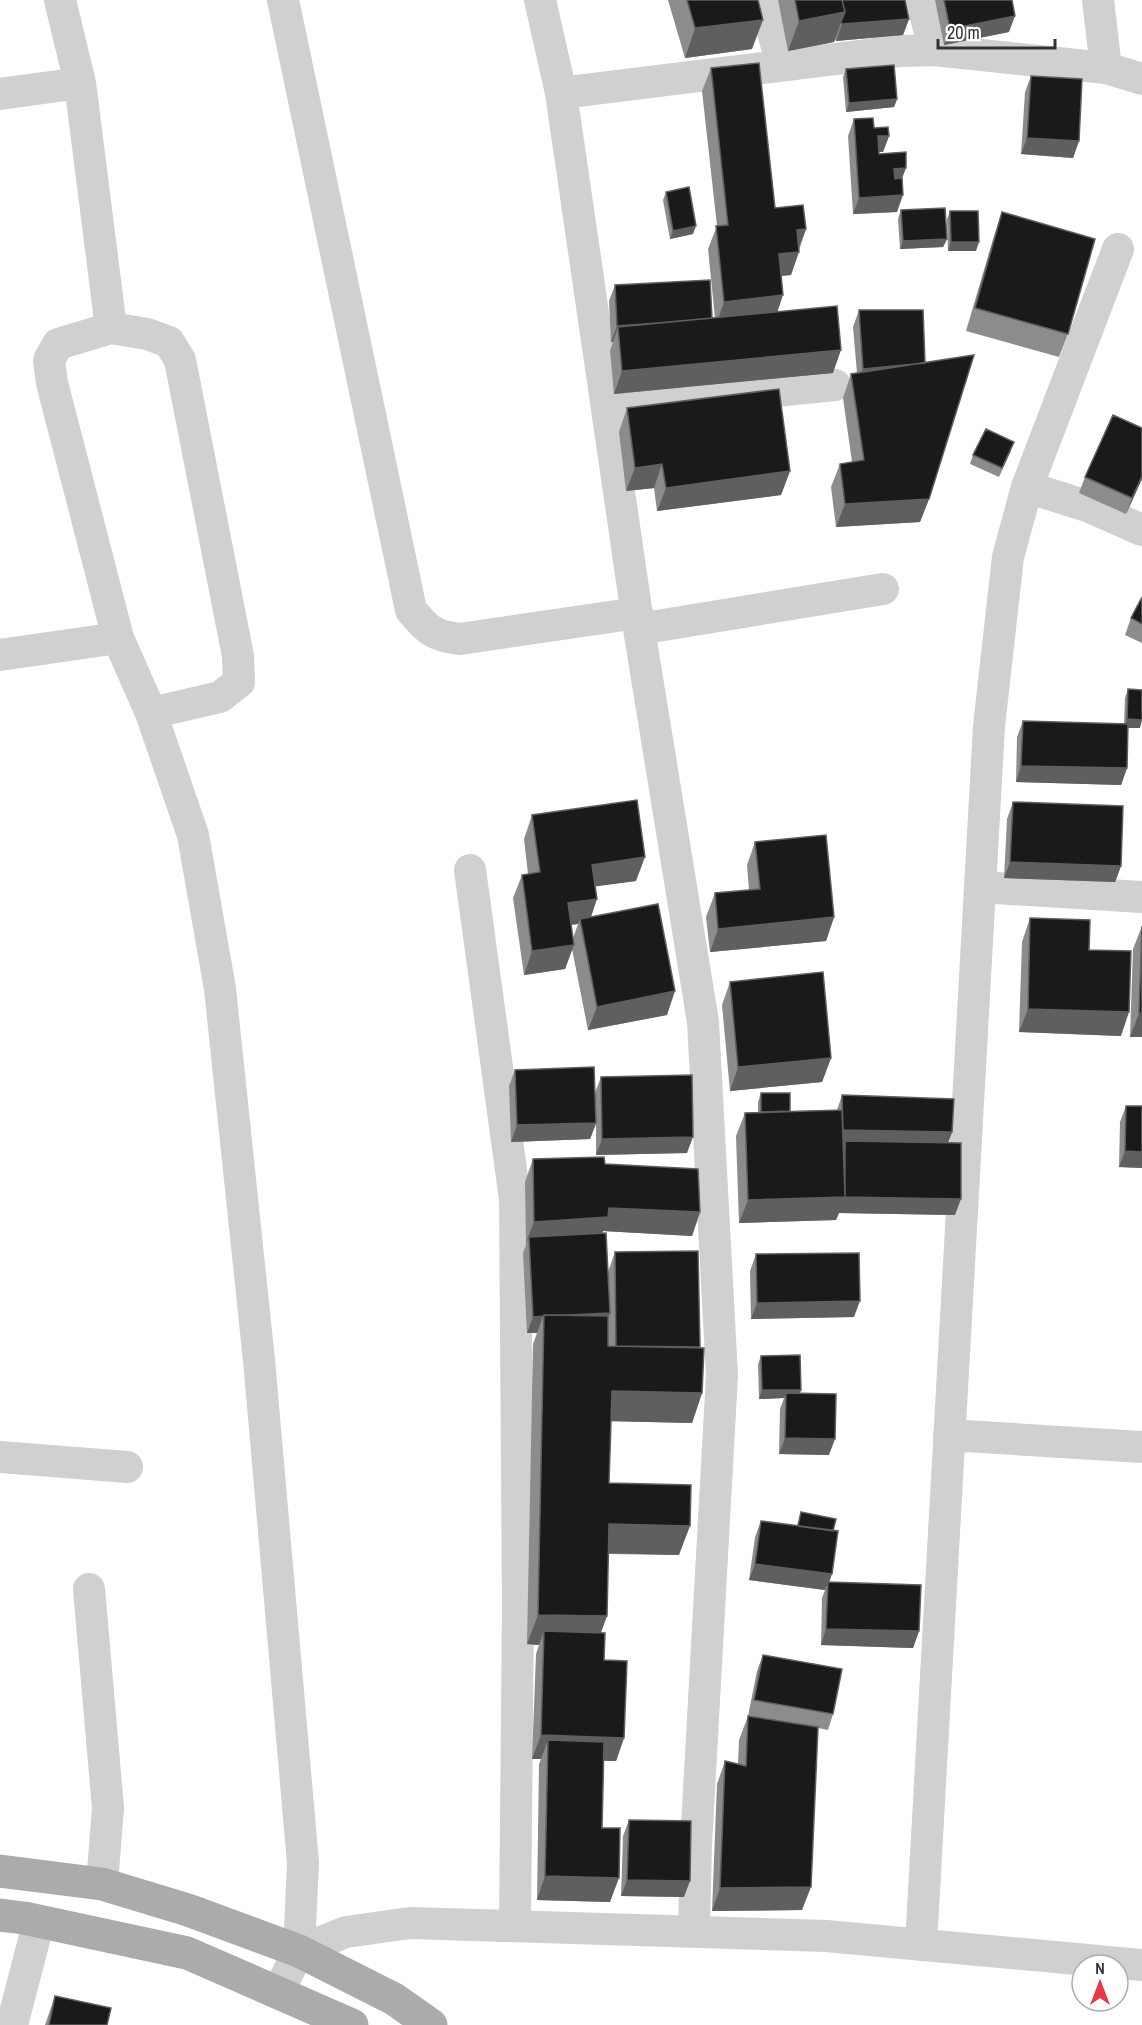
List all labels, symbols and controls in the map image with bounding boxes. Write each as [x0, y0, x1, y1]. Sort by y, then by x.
scale bar [938, 12, 1055, 50]
text: 20 m [947, 20, 980, 45]
north arrow [1070, 1953, 1130, 2013]
text: N [1095, 1957, 1105, 1979]

